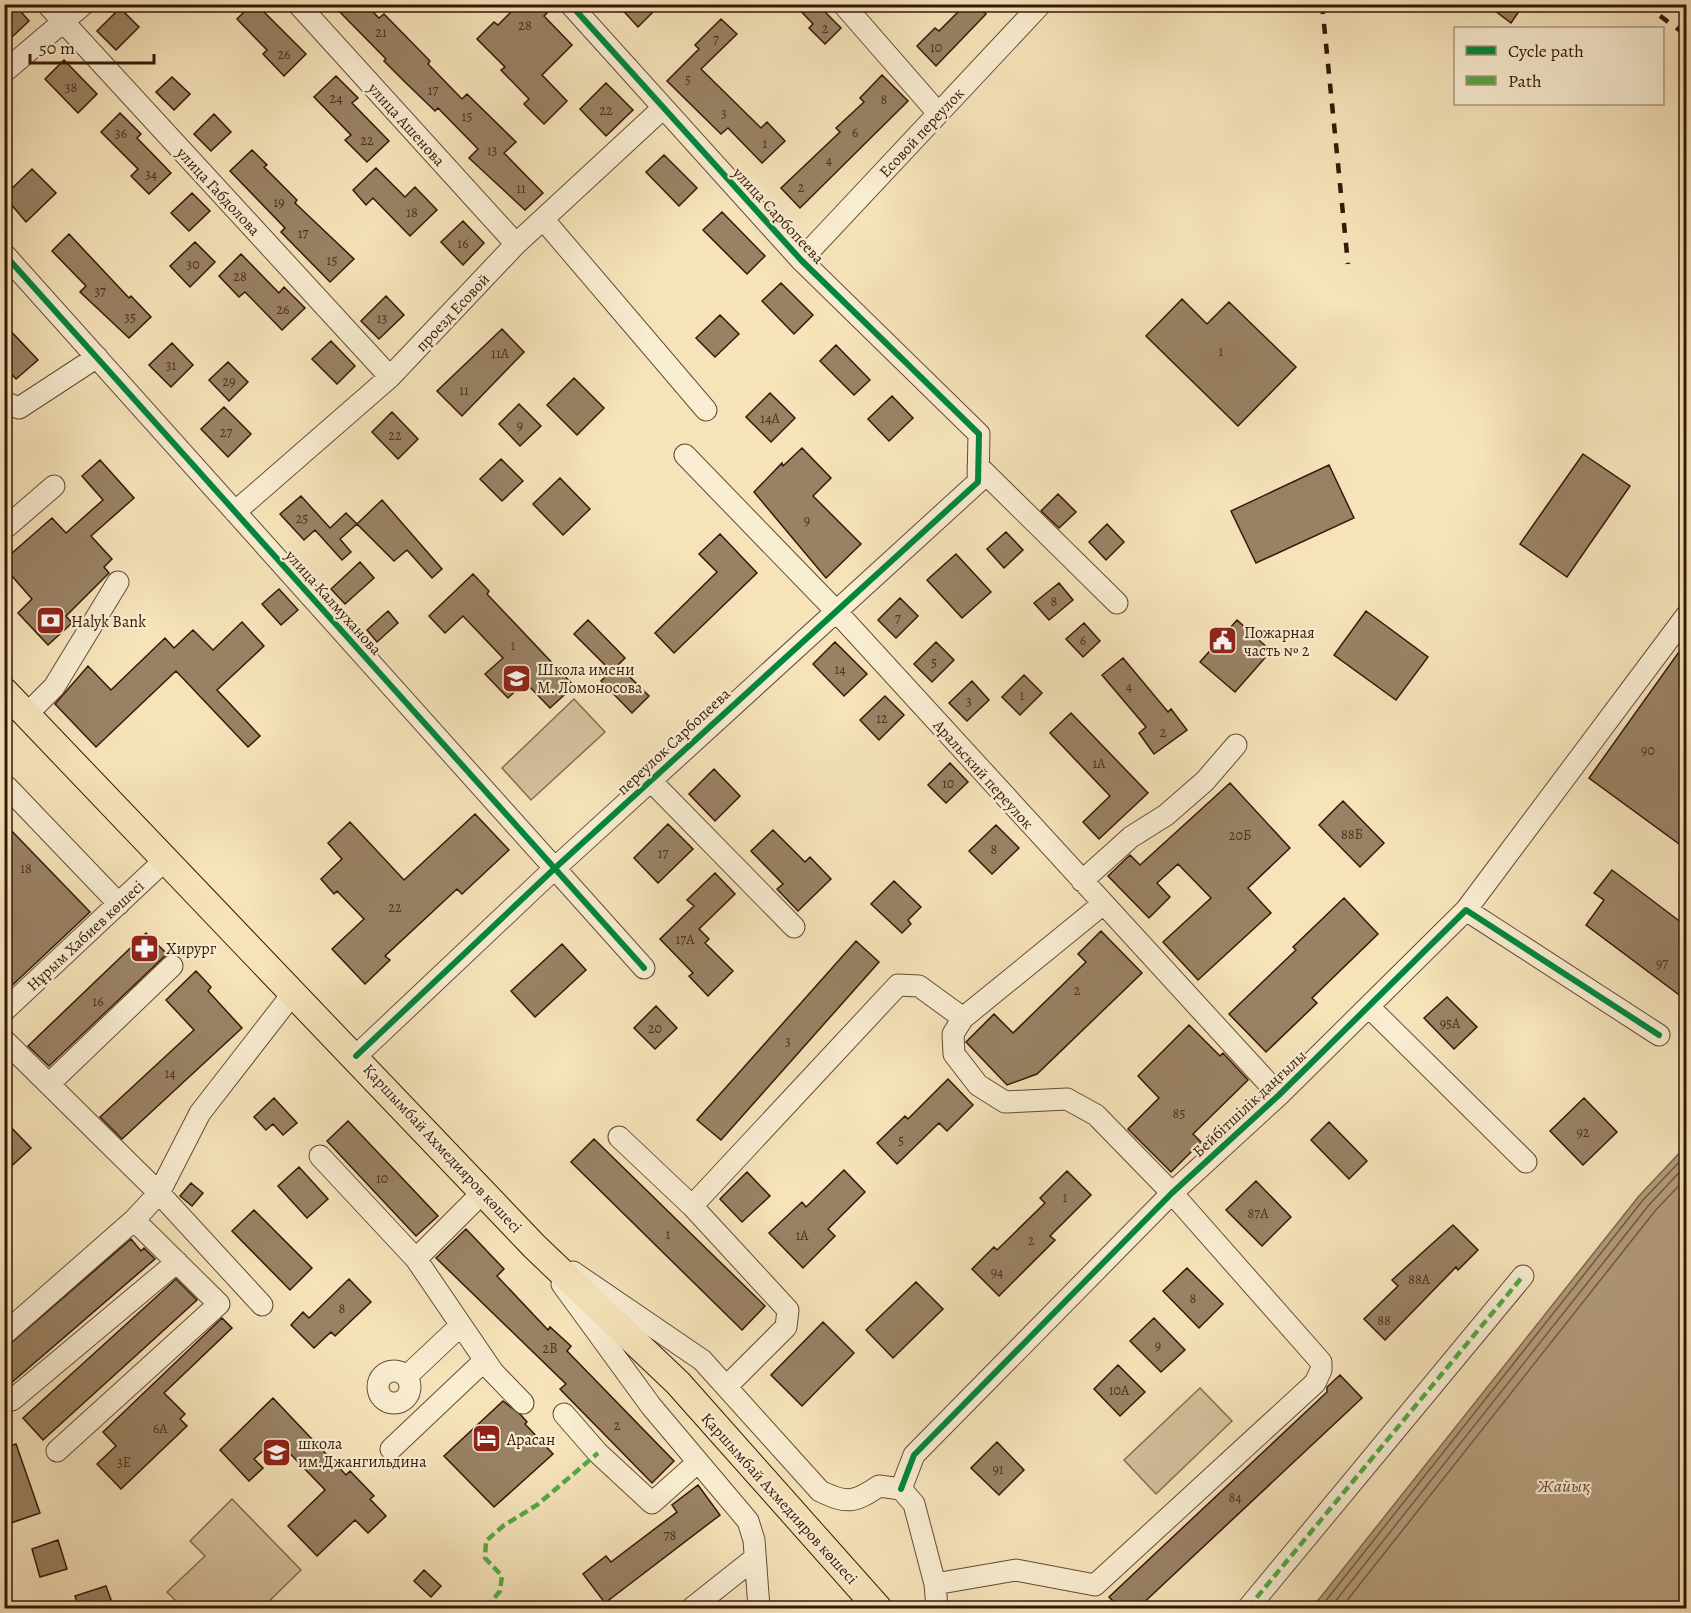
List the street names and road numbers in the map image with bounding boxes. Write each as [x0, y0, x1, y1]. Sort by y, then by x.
street label: улица Ашенова [362, 77, 450, 172]
street label: Есовой переулок [874, 83, 969, 183]
street label: улица Габдолова [171, 142, 266, 241]
street label: улица Сарбопеева [727, 162, 829, 269]
street label: проезд Есовой [411, 269, 495, 357]
street label: улица Калмуханова [279, 545, 387, 661]
street label: переулок Сарбопеева [612, 683, 736, 800]
street label: Аральский переулок [927, 714, 1038, 834]
street label: Нұрым Хабиев көшесі [22, 875, 149, 996]
street label: Бейбітшілік даңғылы [1188, 1045, 1311, 1162]
street label: Қаршымбай Ахмедияров көшесі [358, 1059, 527, 1238]
street label: Қаршымбай Ахмедияров көшесі [696, 1408, 862, 1589]

